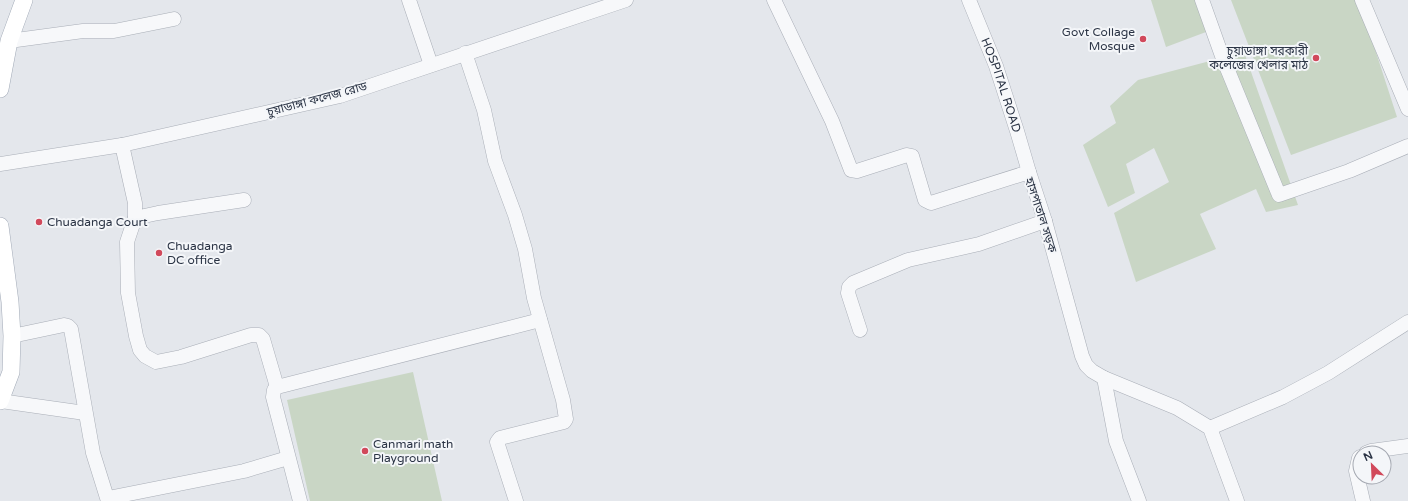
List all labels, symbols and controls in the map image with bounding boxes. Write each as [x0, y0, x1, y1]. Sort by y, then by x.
place label: Govt Collage Mosque [1062, 25, 1135, 53]
marker: Govt Collage Mosque [1138, 34, 1148, 44]
street label: HOSPITAL ROAD [978, 36, 1024, 134]
place label: চুয়াডাঙ্গা সরকারী কলেজের খেলার মাঠ [1208, 43, 1309, 72]
marker: চুয়াডাঙ্গা সরকারী কলেজের খেলার মাঠ [1311, 53, 1321, 63]
street label: চুয়াডাঙ্গা কলেজ রোড [264, 79, 369, 121]
street label: হাসপাতাল সড়ক [1022, 175, 1060, 255]
place label: Chuadanga Court [47, 215, 148, 229]
marker: Chuadanga Court [34, 217, 44, 227]
place label: Chuadanga DC office [167, 239, 233, 267]
marker: Chuadanga DC office [154, 248, 164, 258]
place label: Canmari math Playground [373, 437, 453, 465]
north arrow [1352, 445, 1392, 485]
marker: Canmari math Playground [360, 446, 370, 456]
text: N [1361, 449, 1375, 464]

